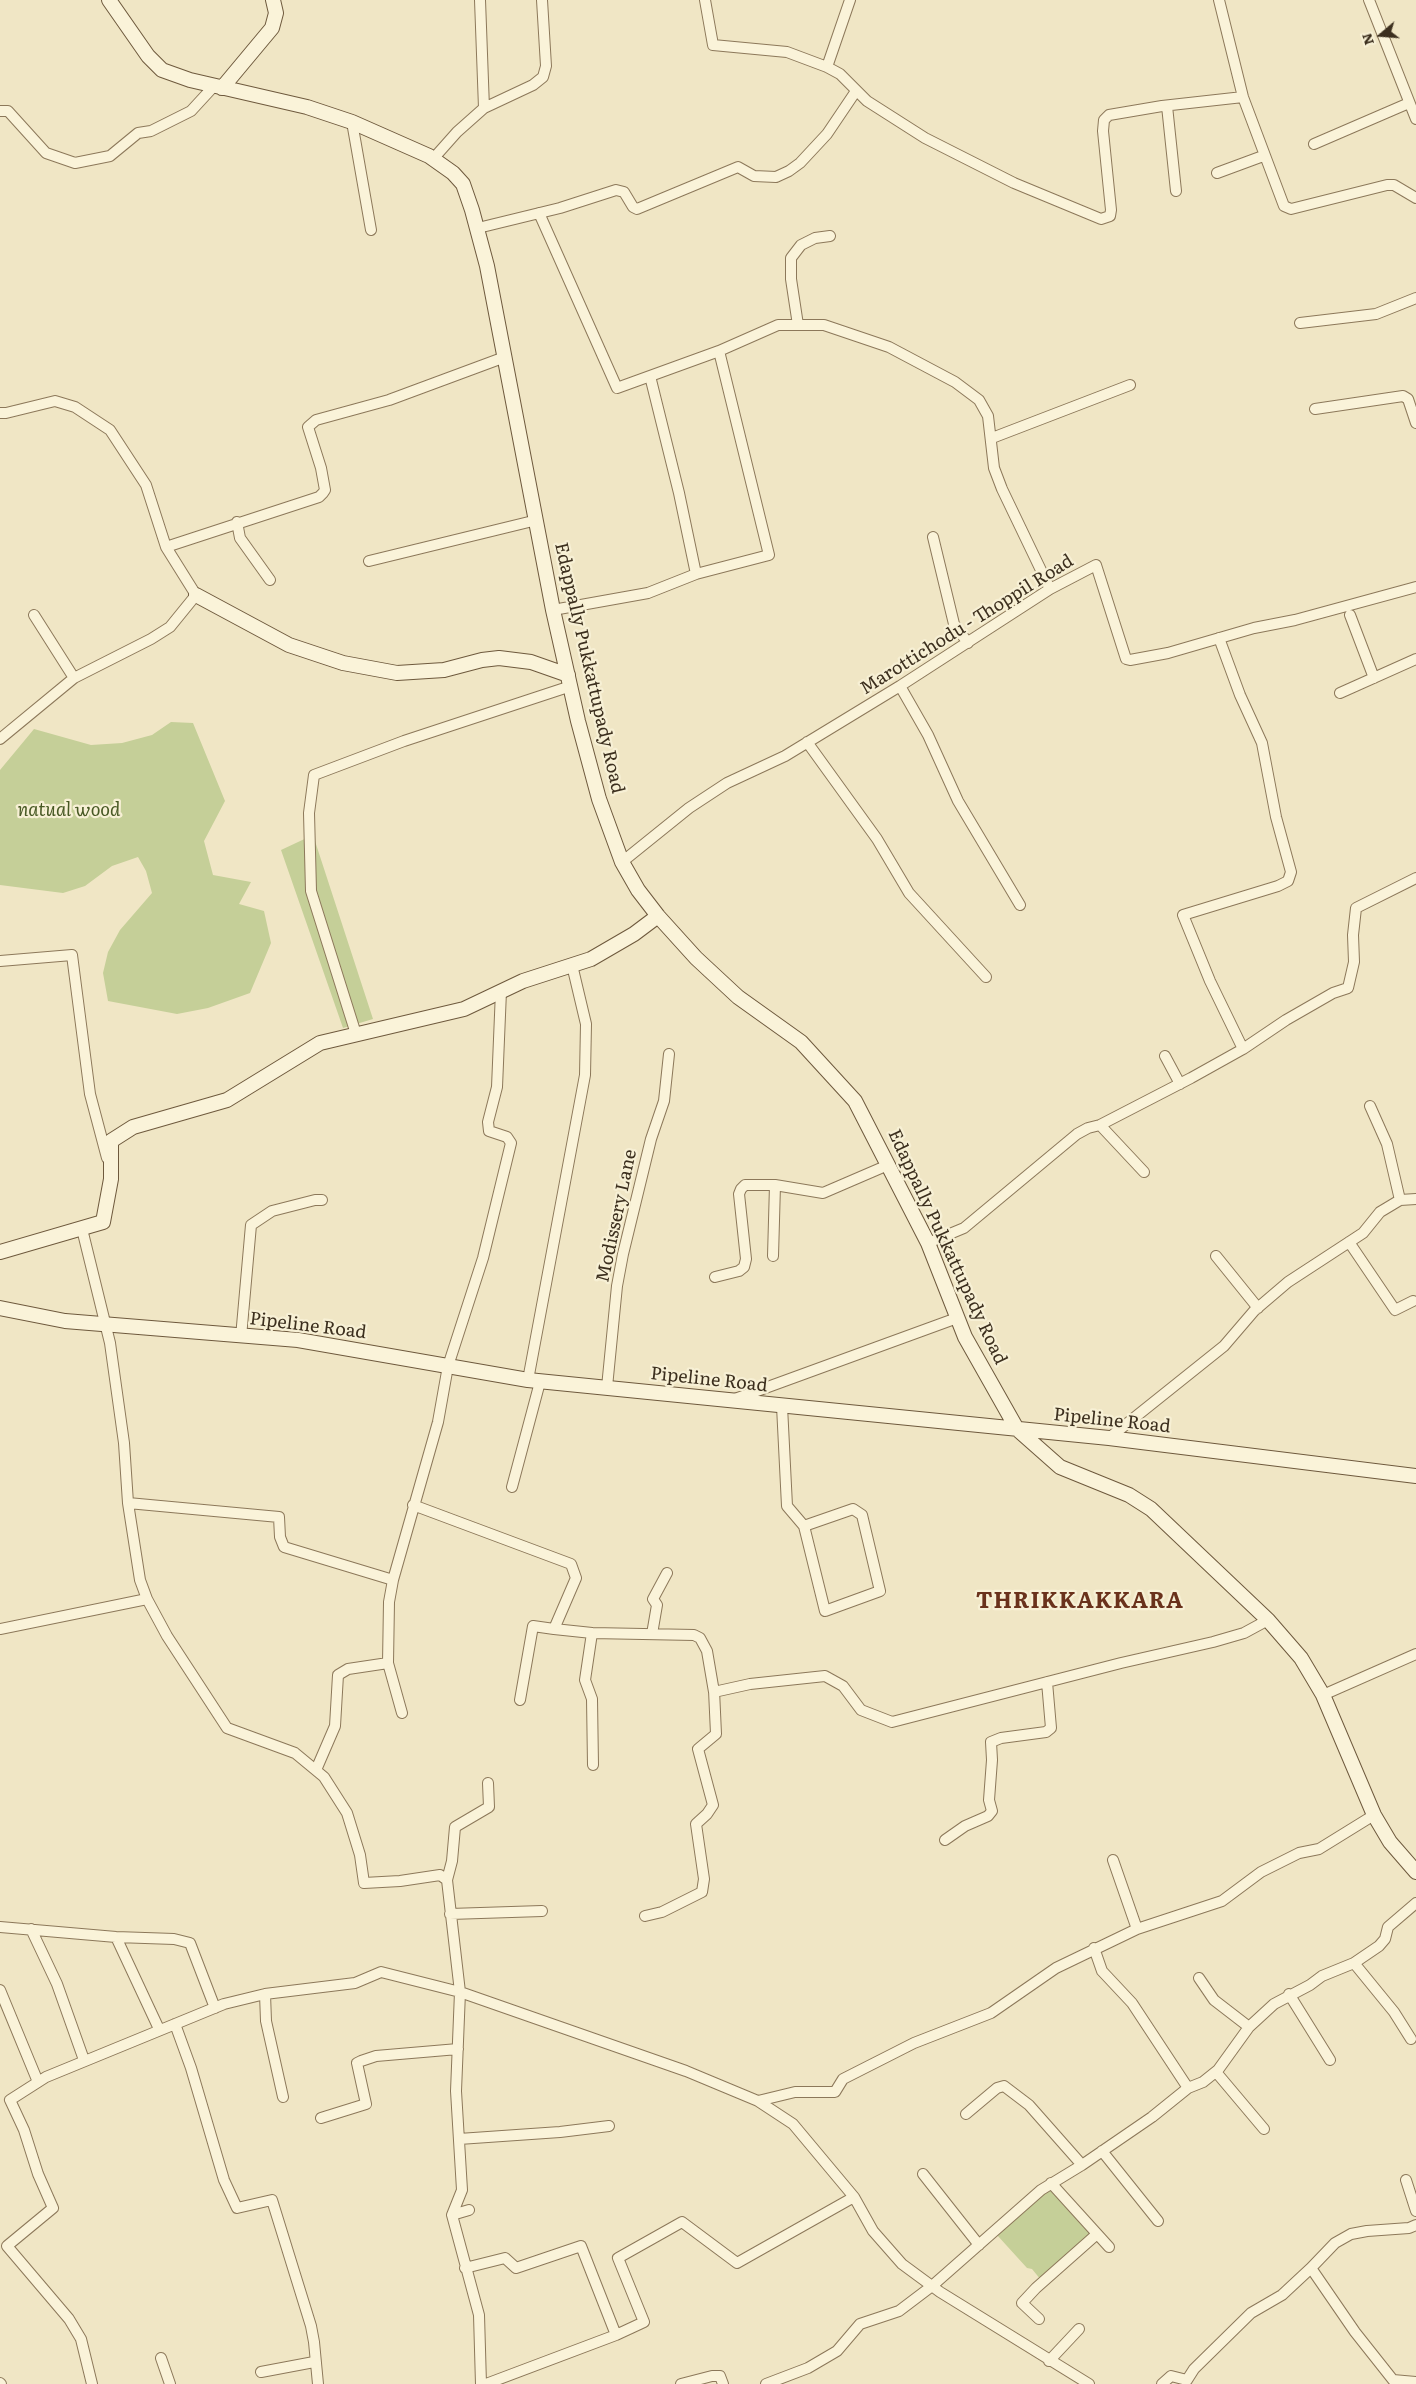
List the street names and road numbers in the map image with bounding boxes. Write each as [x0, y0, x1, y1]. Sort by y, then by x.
street label: Edappally Pukkattupady Road [550, 540, 628, 796]
street label: Marottichodu - Thoppil Road [856, 550, 1078, 700]
street label: Edappally Pukkattupady Road [883, 1126, 1011, 1368]
street label: Modissery Lane [592, 1148, 642, 1284]
street label: Pipeline Road [248, 1308, 368, 1344]
street label: Pipeline Road [649, 1363, 769, 1397]
street label: Pipeline Road [1052, 1404, 1172, 1438]

